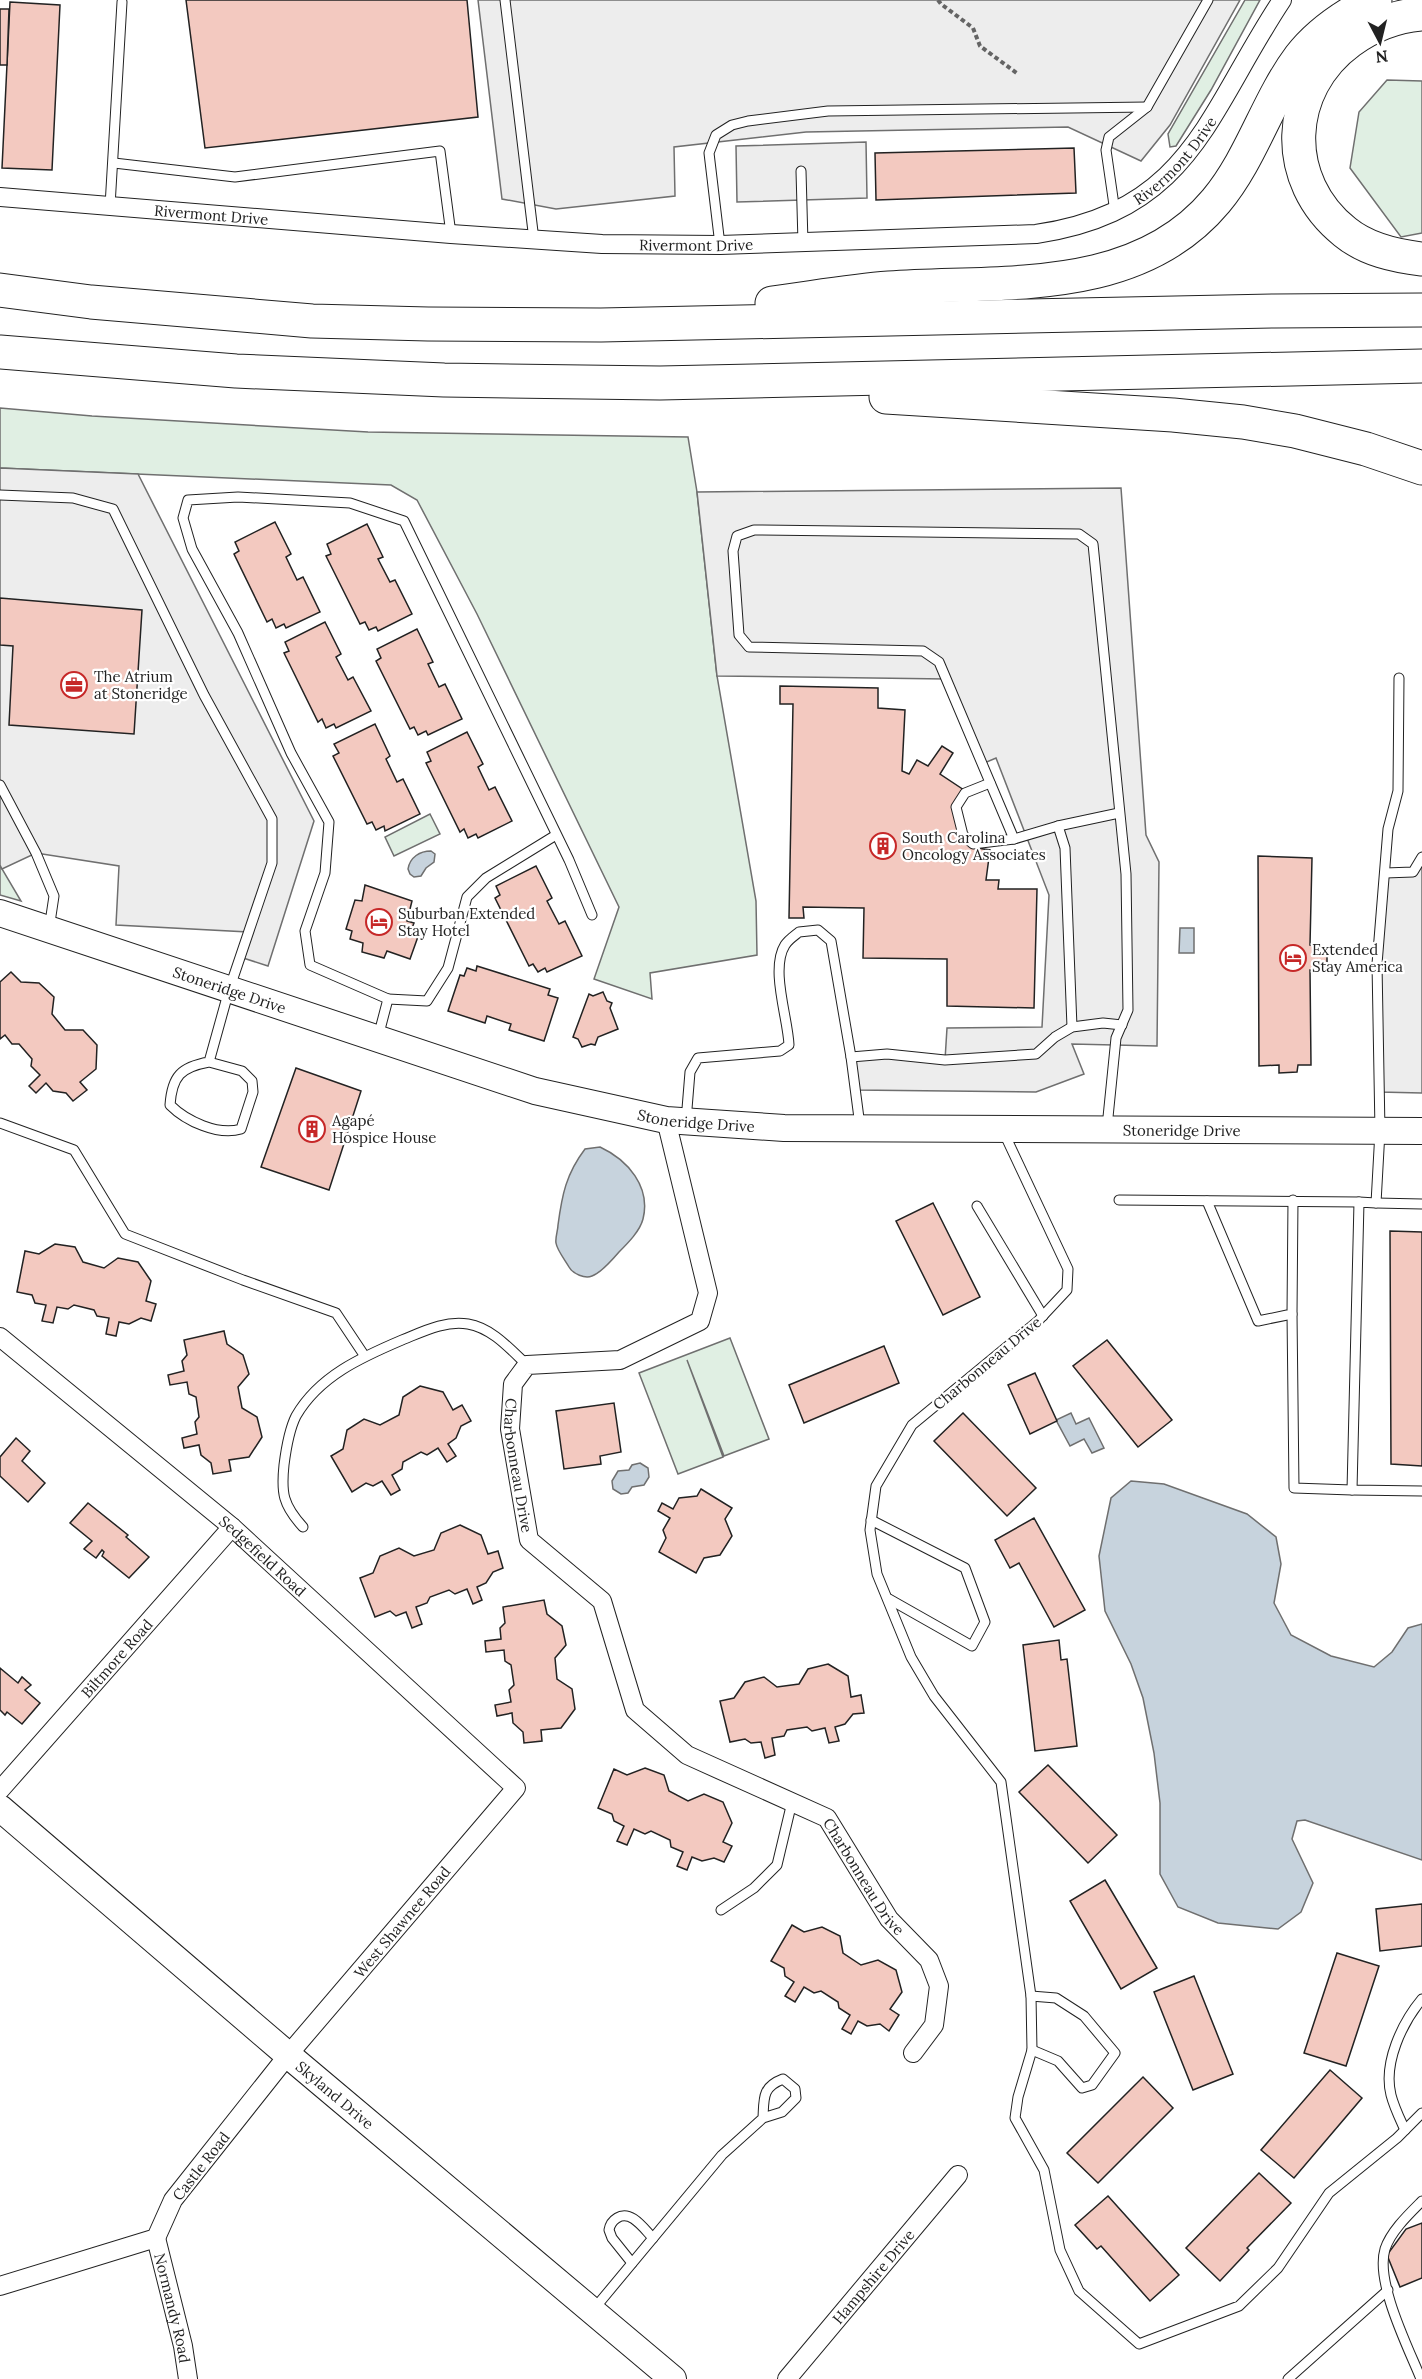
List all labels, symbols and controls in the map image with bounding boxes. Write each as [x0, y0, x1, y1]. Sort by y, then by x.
north arrow [1350, 12, 1410, 72]
text: N [1374, 46, 1389, 68]
street label: Rivermont Drive [1129, 113, 1220, 208]
street label: Rivermont Drive [154, 200, 269, 228]
street label: Rivermont Drive [639, 234, 754, 255]
place label: The Atrium at Stoneridge [94, 667, 188, 703]
office icon: The Atrium at Stoneridge [59, 670, 89, 700]
place label: South Carolina Oncology Associates [902, 828, 1046, 864]
building icon: South Carolina Oncology Associates [868, 831, 898, 861]
place label: Suburban Extended Stay Hotel [398, 904, 535, 940]
hotel icon: Suburban Extended Stay Hotel [364, 907, 394, 937]
place label: Extended Stay America [1312, 940, 1403, 976]
hotel icon: Extended Stay America [1278, 943, 1308, 973]
street label: Stoneridge Drive [171, 962, 289, 1017]
street label: Stoneridge Drive [636, 1104, 755, 1135]
place label: Agapé Hospice House [331, 1111, 436, 1147]
building icon: Agapé Hospice House [297, 1114, 327, 1144]
street label: Stoneridge Drive [1123, 1120, 1241, 1140]
street label: Charbonneau Drive [929, 1312, 1045, 1414]
street label: Charbonneau Drive [500, 1398, 537, 1534]
street label: Sedgefield Road [216, 1511, 310, 1600]
street label: Biltmore Road [77, 1615, 156, 1701]
street label: Charbonneau Drive [820, 1814, 909, 1939]
street label: West Shawnee Road [350, 1862, 454, 1982]
street label: Skyland Drive [292, 2057, 378, 2133]
street label: Castle Road [168, 2128, 234, 2204]
street label: Hampshire Drive [828, 2225, 918, 2328]
street label: Normandy Road [151, 2251, 195, 2364]

